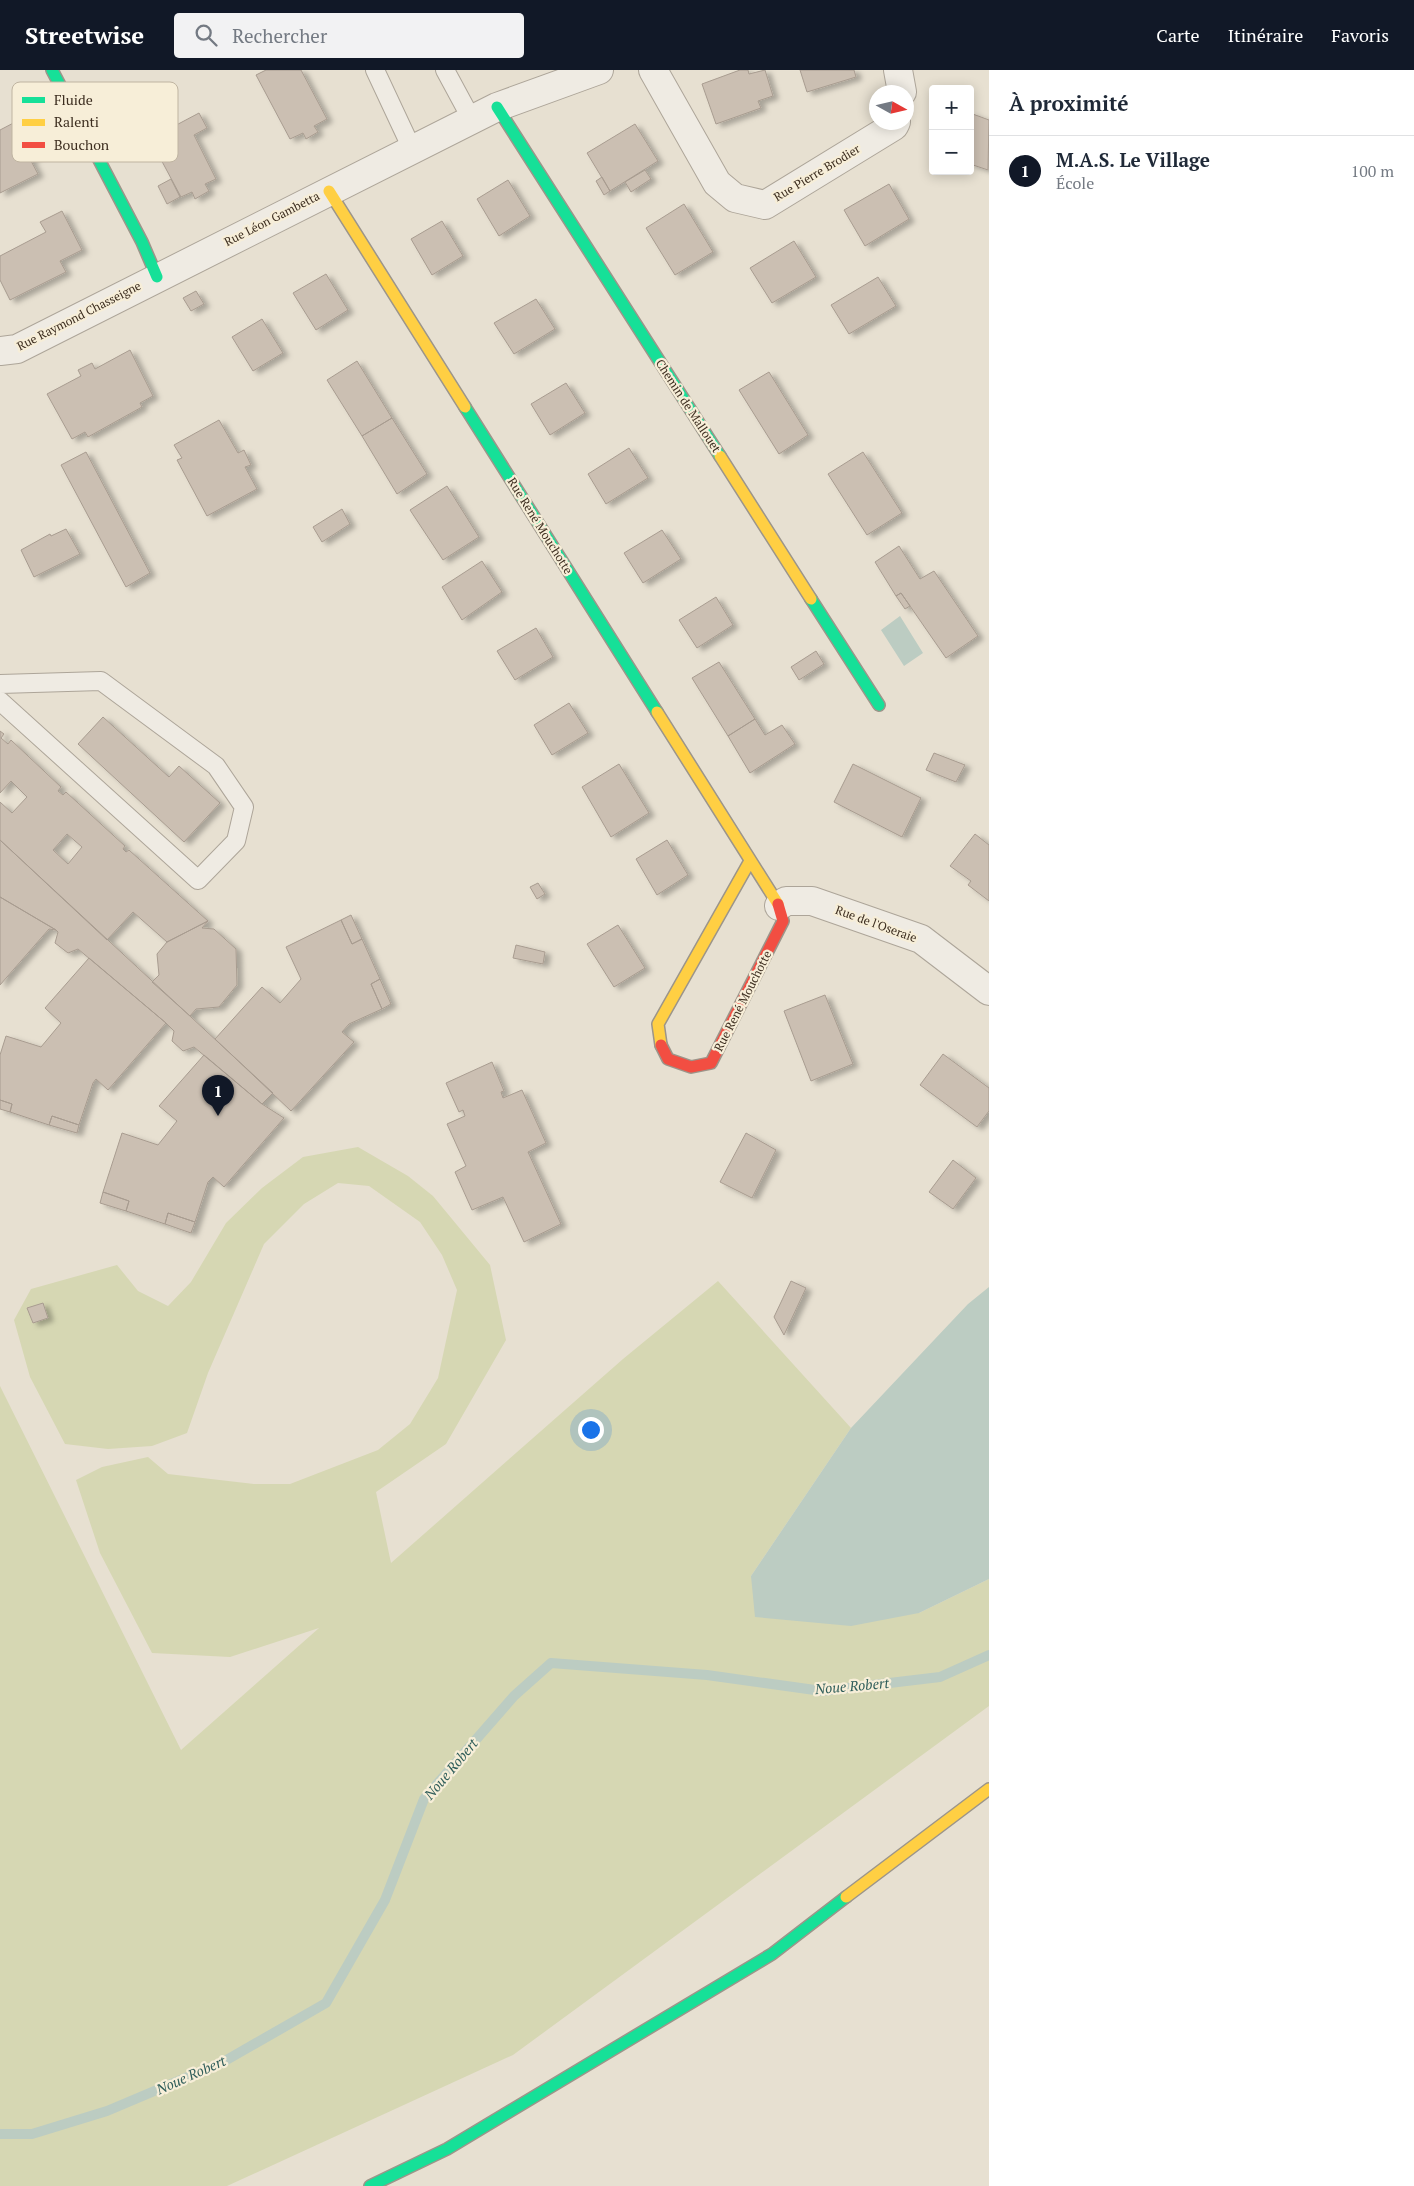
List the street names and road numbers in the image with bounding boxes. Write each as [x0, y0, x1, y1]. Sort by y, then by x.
street label: Rue Pierre Brodier [771, 141, 863, 204]
street label: Rue Léon Gambetta [222, 188, 322, 249]
street label: Rue Raymond Chasseigne [14, 278, 143, 353]
street label: Chemin de Mallouet [653, 356, 724, 456]
street label: Rue René Mouchotte [505, 475, 576, 577]
street label: Rue de l'Oseraie [833, 902, 919, 945]
street label: Rue René Mouchotte [711, 948, 774, 1054]

